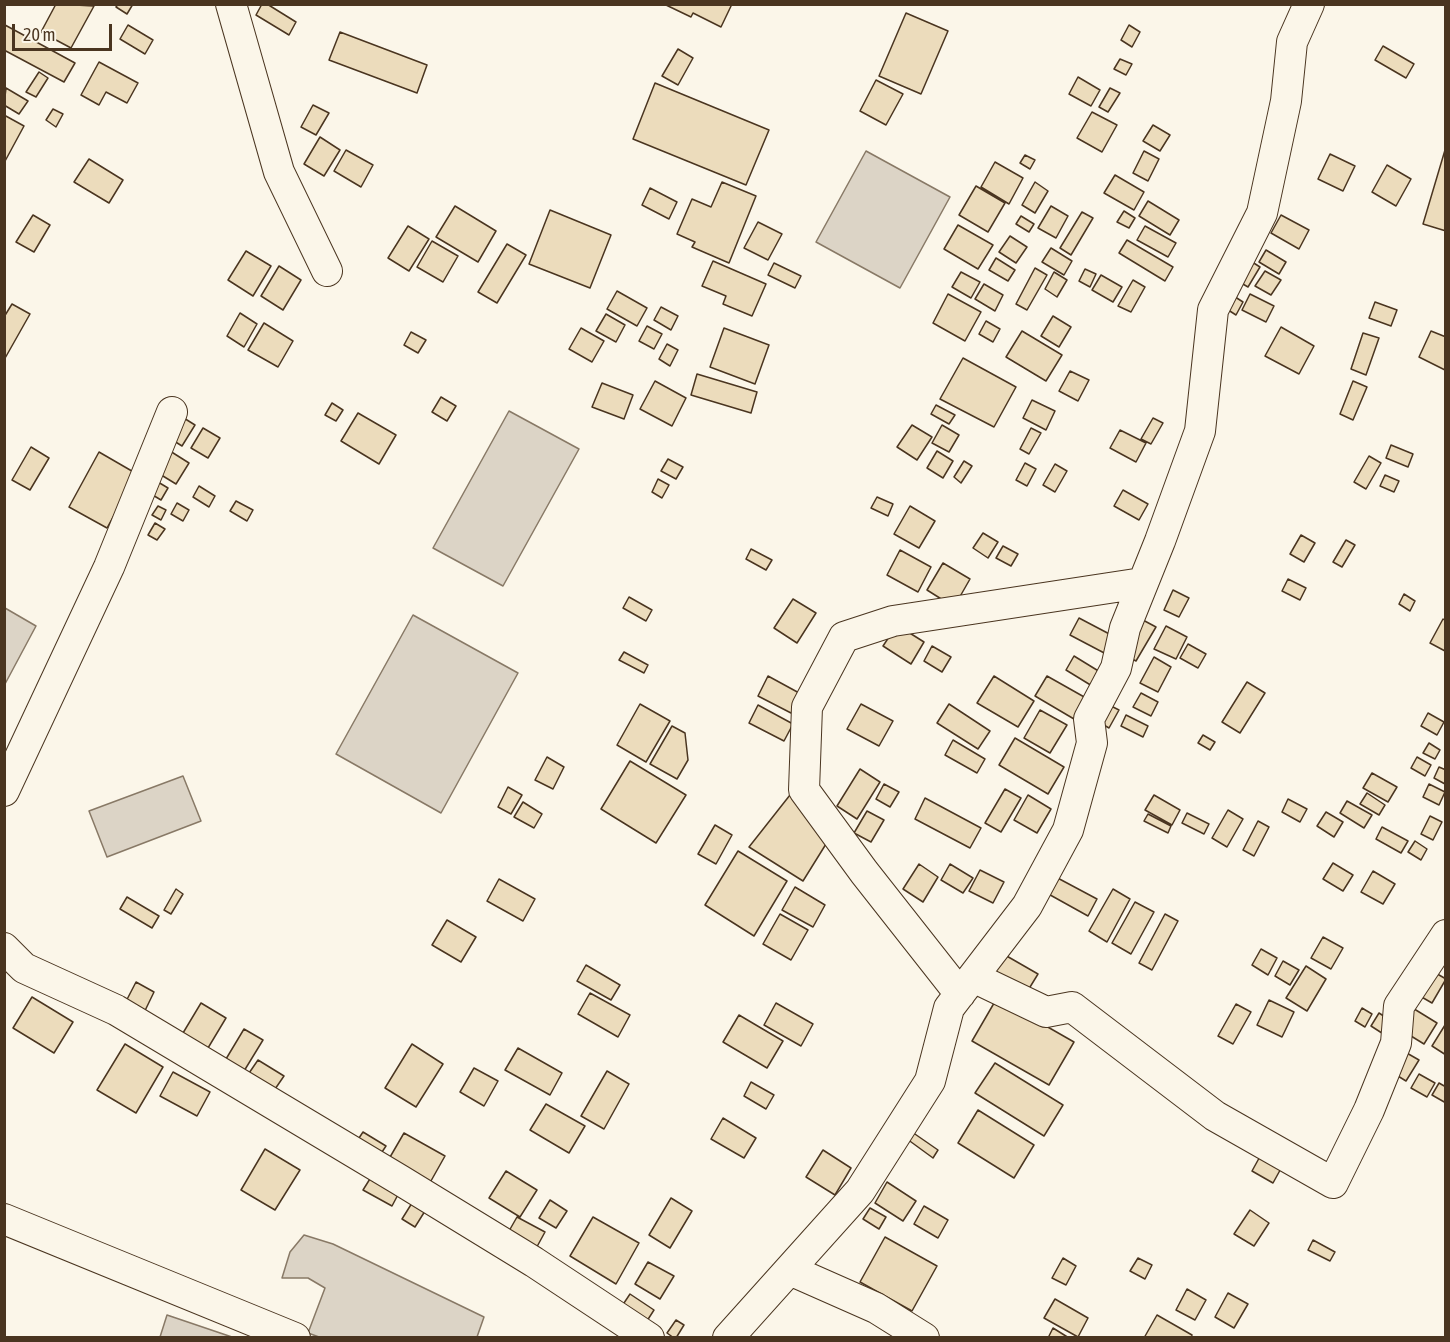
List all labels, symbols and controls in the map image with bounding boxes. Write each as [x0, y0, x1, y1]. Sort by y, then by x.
scale bar [15, 12, 116, 50]
text: 20 m [23, 24, 55, 45]

